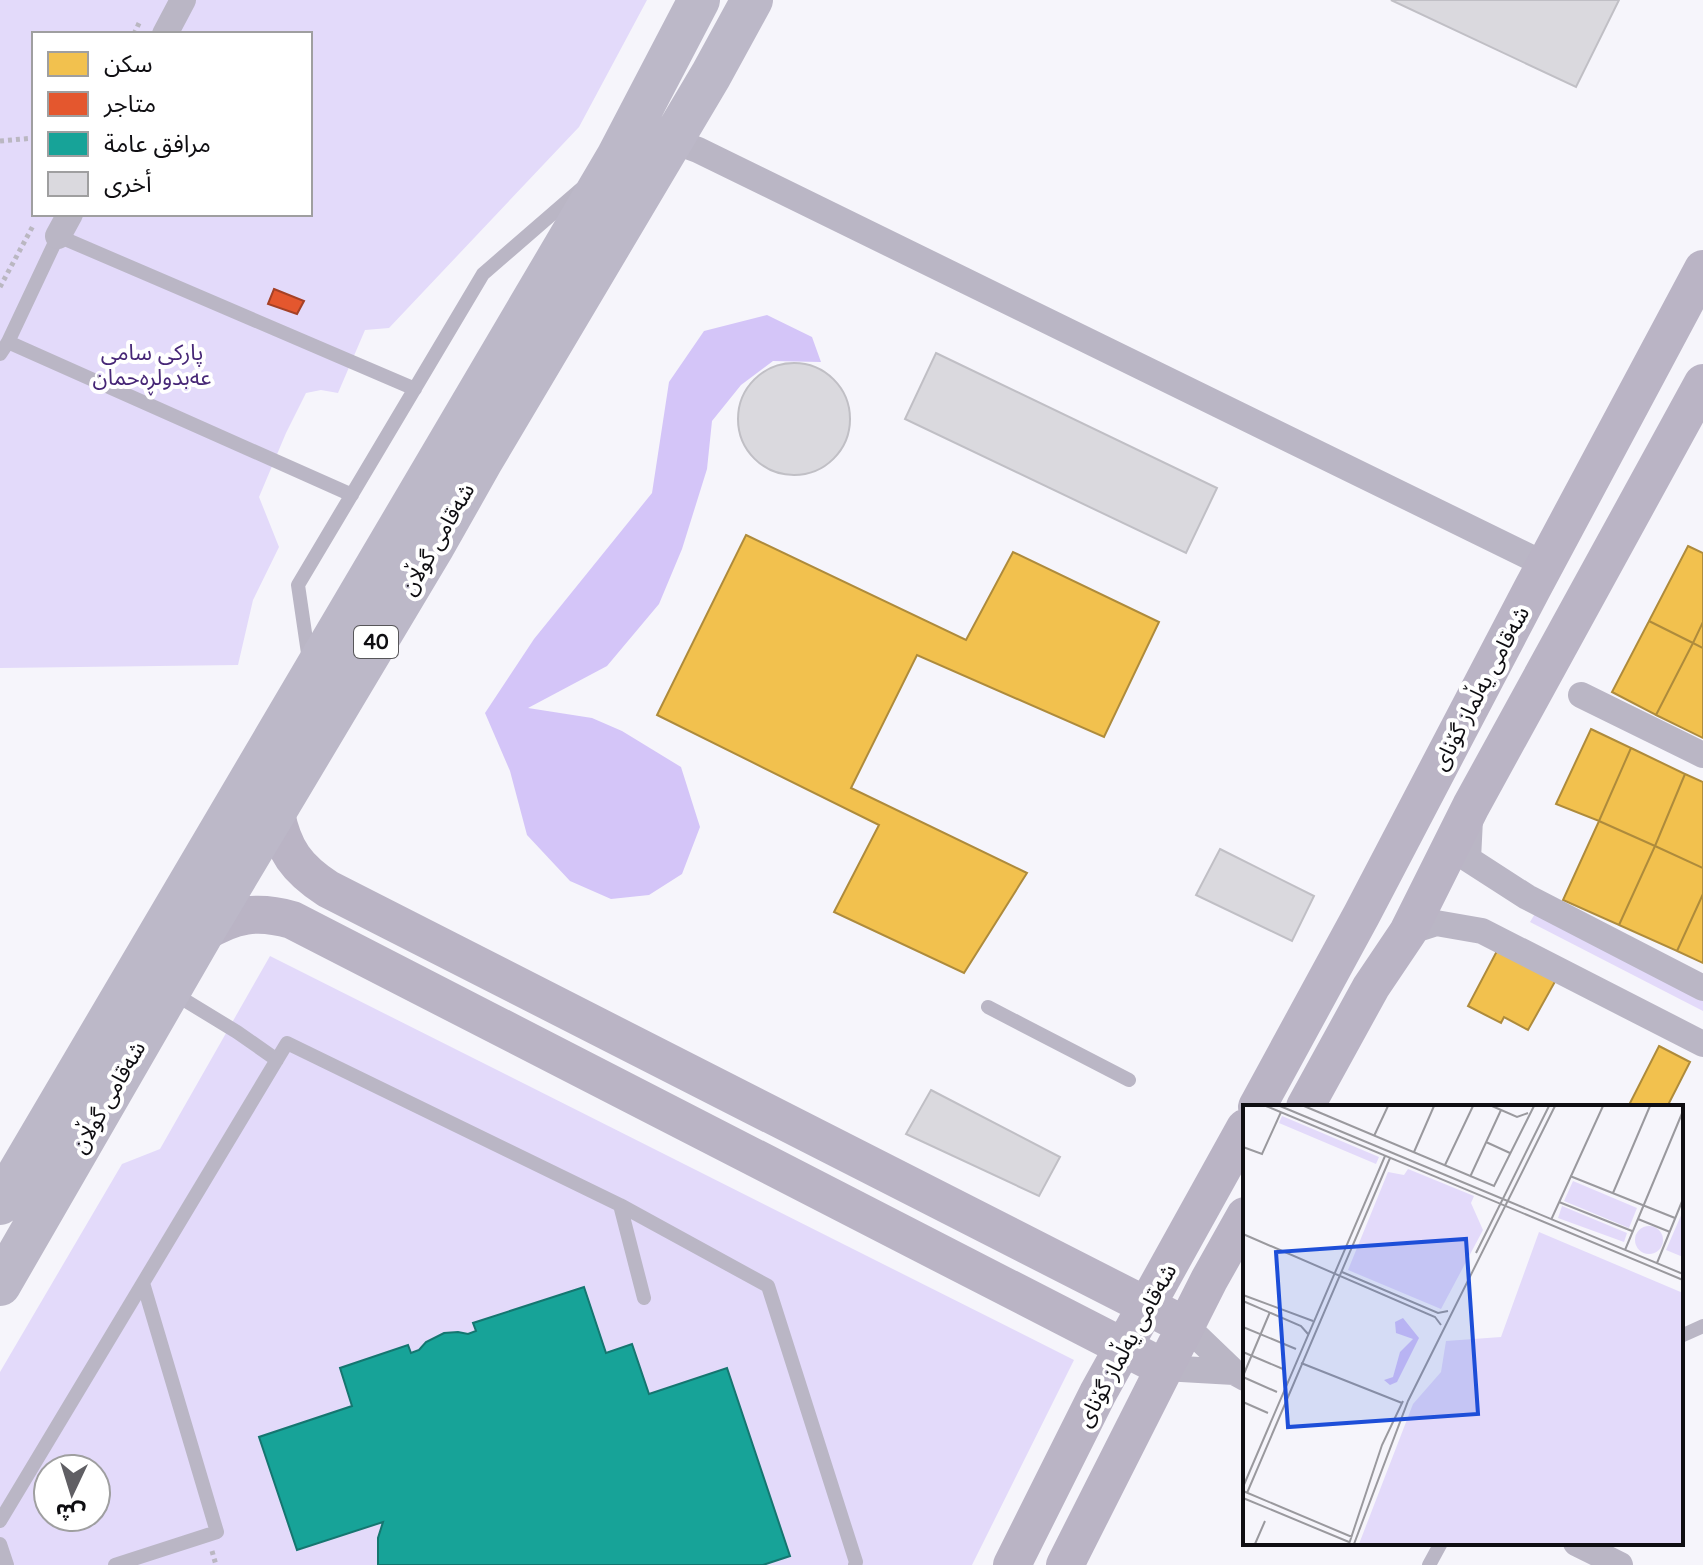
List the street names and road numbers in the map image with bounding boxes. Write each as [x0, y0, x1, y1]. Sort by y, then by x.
street label: شەقامی گوڵان [393, 477, 480, 600]
street label: شەقامی یەڵماز گۆنای [1424, 600, 1535, 775]
road number: 40 [354, 626, 398, 658]
street label: شەقامی گوڵان [64, 1035, 151, 1158]
street label: شەقامی یەڵماز گۆنای [1069, 1258, 1182, 1431]

